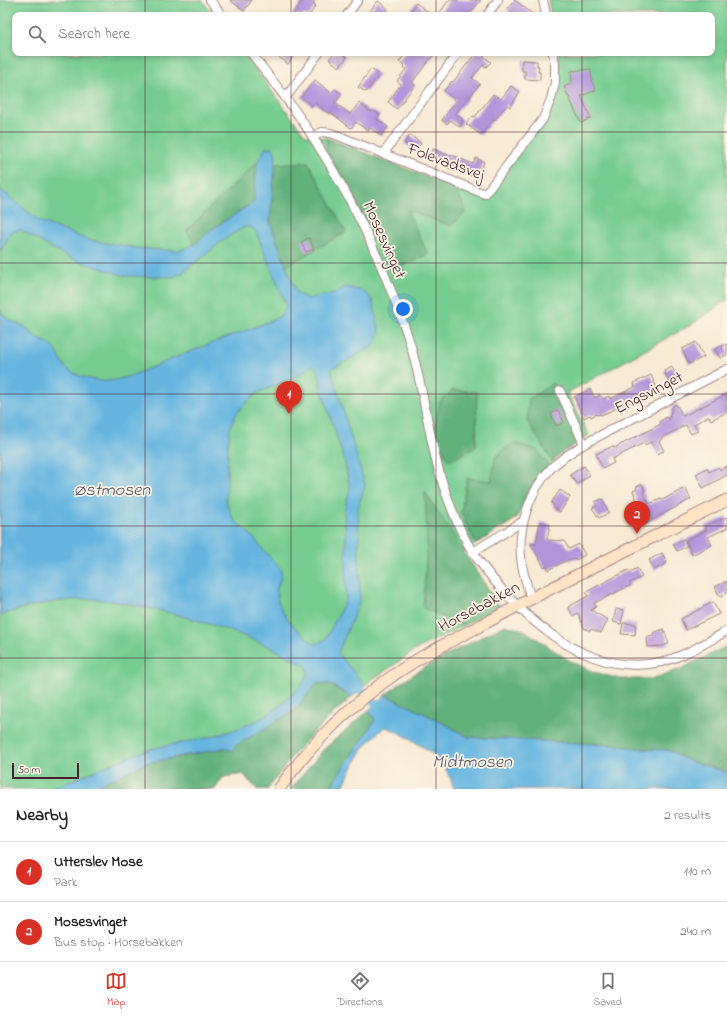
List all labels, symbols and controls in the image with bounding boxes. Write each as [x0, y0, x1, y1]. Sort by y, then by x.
search box [12, 12, 715, 56]
icon: search [26, 23, 48, 45]
text: Search here [58, 23, 130, 45]
street label: Folevadsvej [403, 136, 489, 188]
street label: Mosesvinget [354, 197, 412, 284]
your location [393, 299, 413, 319]
street label: Engsvinget [610, 365, 689, 423]
pin: 1 [276, 381, 302, 414]
water label: Østmosen [74, 478, 151, 504]
pin: 2 [624, 501, 650, 534]
street label: Horsebakken [434, 575, 524, 639]
water label: Midtmosen [432, 750, 513, 776]
scale bar [12, 761, 79, 780]
text: 50 m [18, 762, 40, 778]
text: Nearby [16, 803, 68, 828]
text: 2 results [664, 806, 711, 825]
text: Utterslev Mose [54, 851, 143, 873]
text: 1 [27, 862, 31, 881]
text: 110 m [684, 862, 711, 881]
text: Park [54, 873, 78, 892]
text: Mosesvinget [54, 911, 127, 933]
text: 2 [26, 922, 32, 941]
text: 240 m [680, 922, 711, 941]
text: Bus stop · Horsebakken [54, 933, 182, 952]
tab: Map [105, 970, 127, 1010]
tab: Directions [337, 970, 383, 1010]
tab: Saved [593, 970, 622, 1010]

